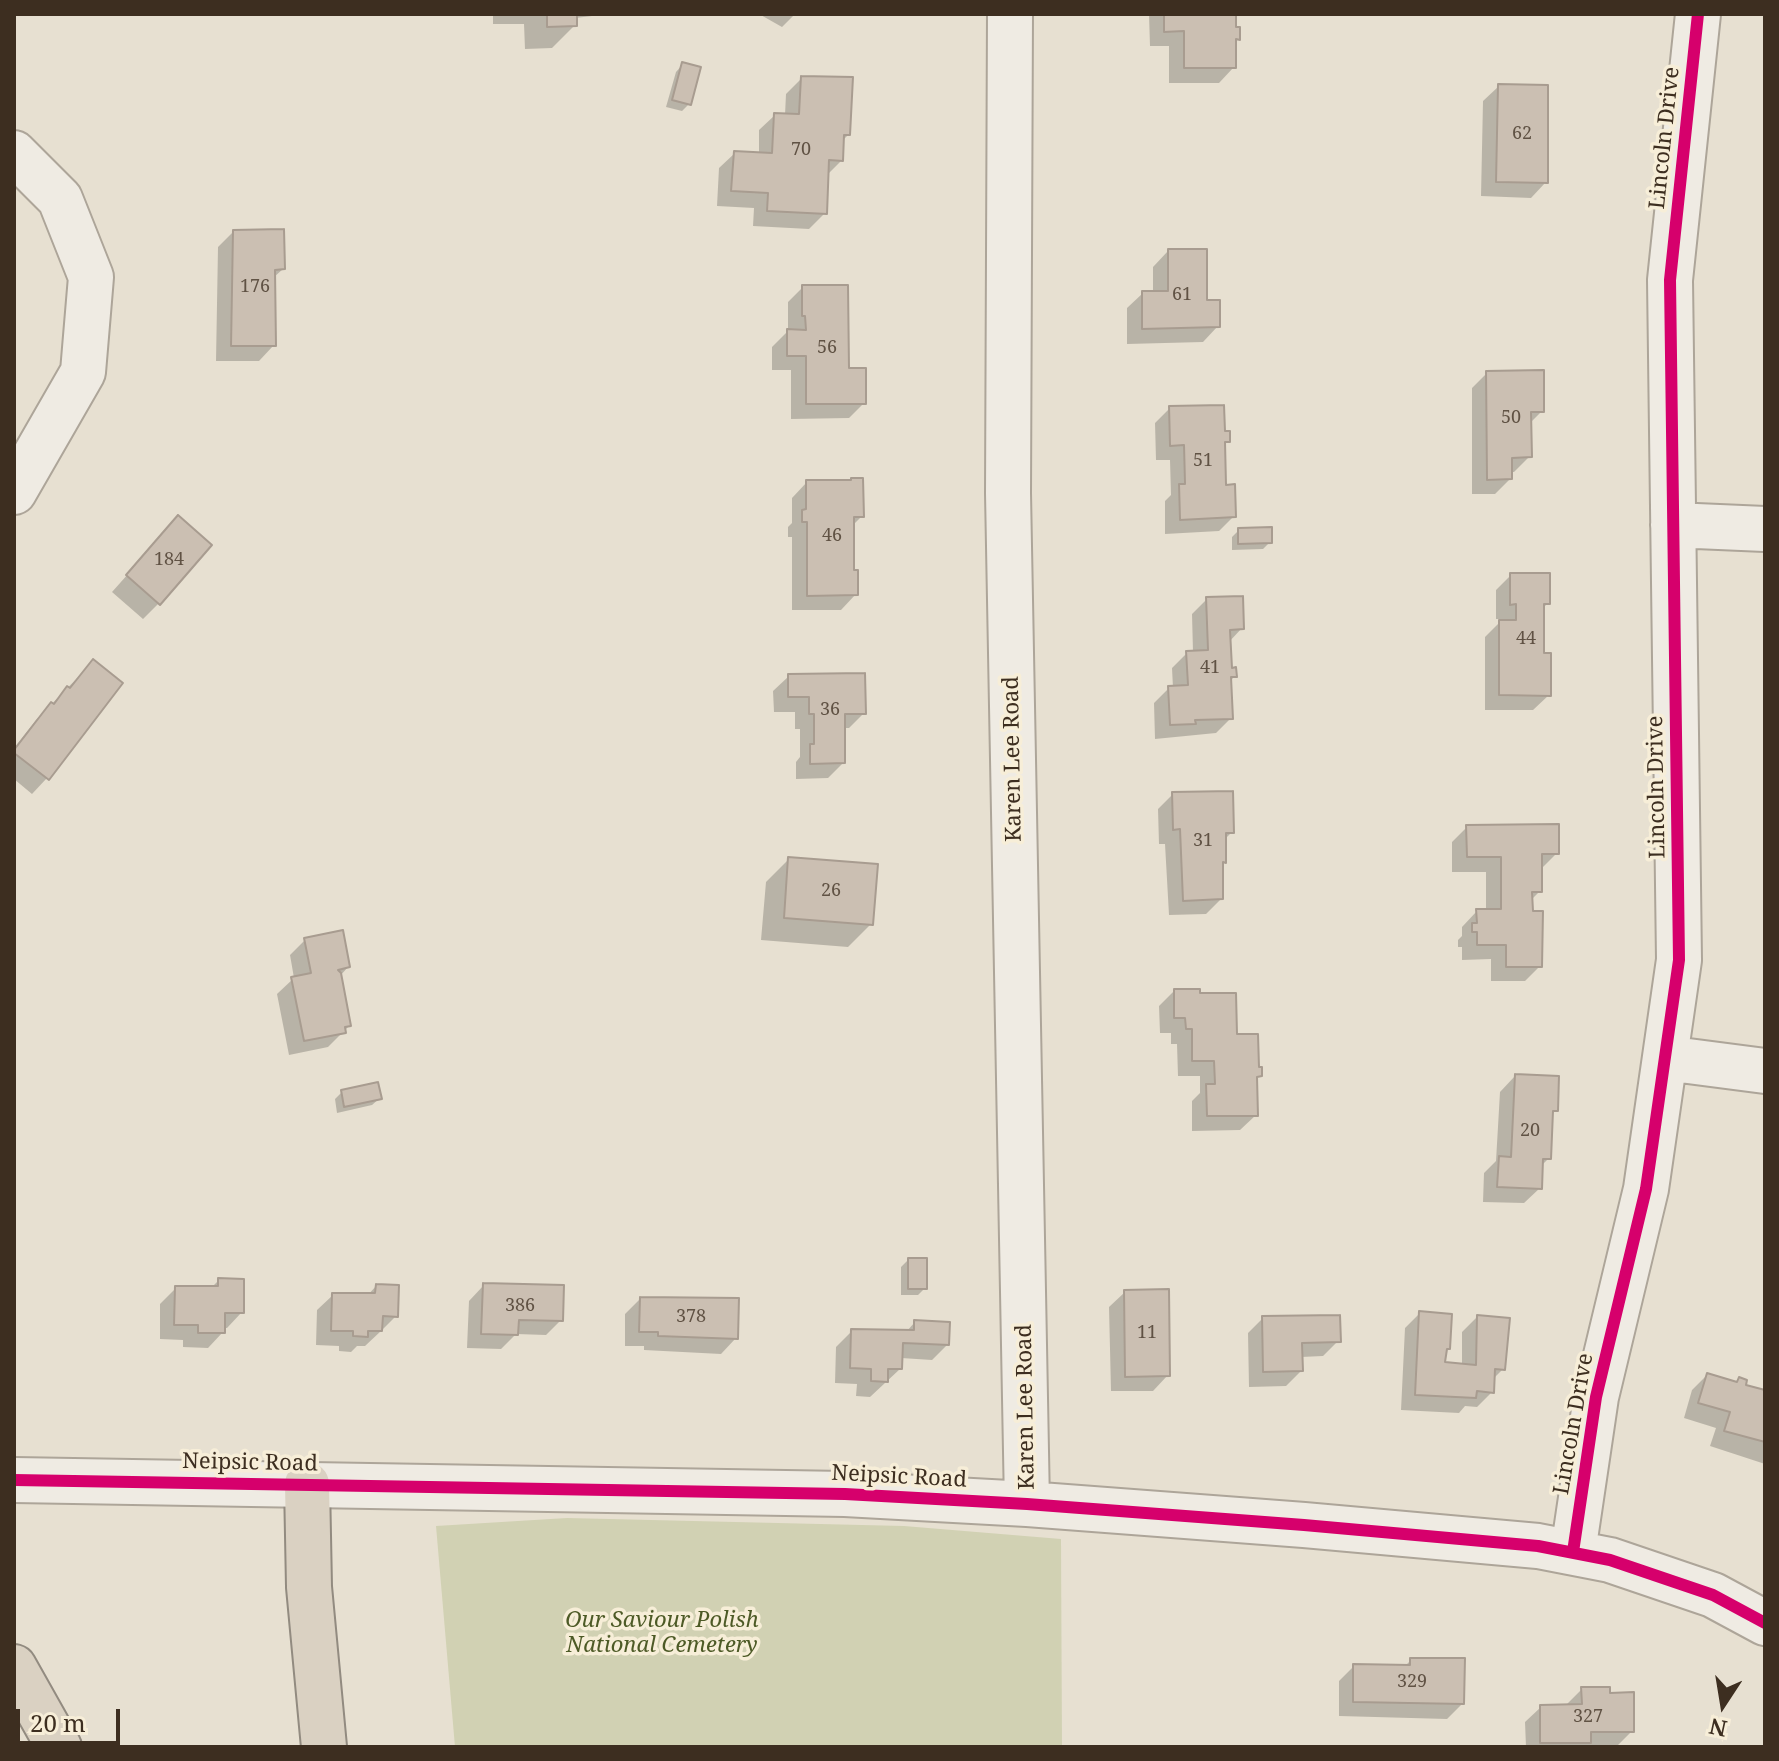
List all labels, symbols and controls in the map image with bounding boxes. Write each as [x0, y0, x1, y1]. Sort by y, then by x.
street label: Lincoln Drive [1644, 65, 1686, 211]
house number: 62 [1512, 123, 1532, 145]
house number: 70 [791, 139, 811, 161]
house number: 176 [240, 276, 270, 298]
house number: 61 [1172, 284, 1192, 306]
house number: 56 [817, 337, 837, 359]
house number: 50 [1501, 407, 1521, 429]
house number: 51 [1193, 450, 1213, 472]
house number: 46 [822, 525, 842, 547]
house number: 184 [154, 549, 184, 571]
house number: 44 [1516, 628, 1536, 650]
house number: 41 [1200, 657, 1220, 679]
street label: Karen Lee Road [998, 676, 1028, 842]
house number: 36 [820, 699, 840, 721]
street label: Lincoln Drive [1643, 715, 1671, 859]
house number: 31 [1193, 830, 1213, 852]
house number: 26 [821, 880, 841, 902]
house number: 20 [1520, 1120, 1540, 1142]
house number: 386 [505, 1295, 535, 1317]
house number: 378 [676, 1306, 706, 1328]
house number: 11 [1137, 1322, 1157, 1344]
street label: Karen Lee Road [1011, 1324, 1041, 1490]
street label: Lincoln Drive [1549, 1351, 1599, 1497]
street label: Neipsic Road [182, 1449, 318, 1477]
street label: Neipsic Road [831, 1460, 967, 1494]
park label: Our Saviour Polish National Cemetery [565, 1608, 759, 1660]
north arrow [1683, 1665, 1763, 1745]
house number: 329 [1397, 1671, 1427, 1693]
scale bar [20, 1693, 124, 1743]
text: 20 m [30, 1706, 86, 1739]
house number: 327 [1573, 1706, 1603, 1728]
text: N [1706, 1712, 1730, 1745]

